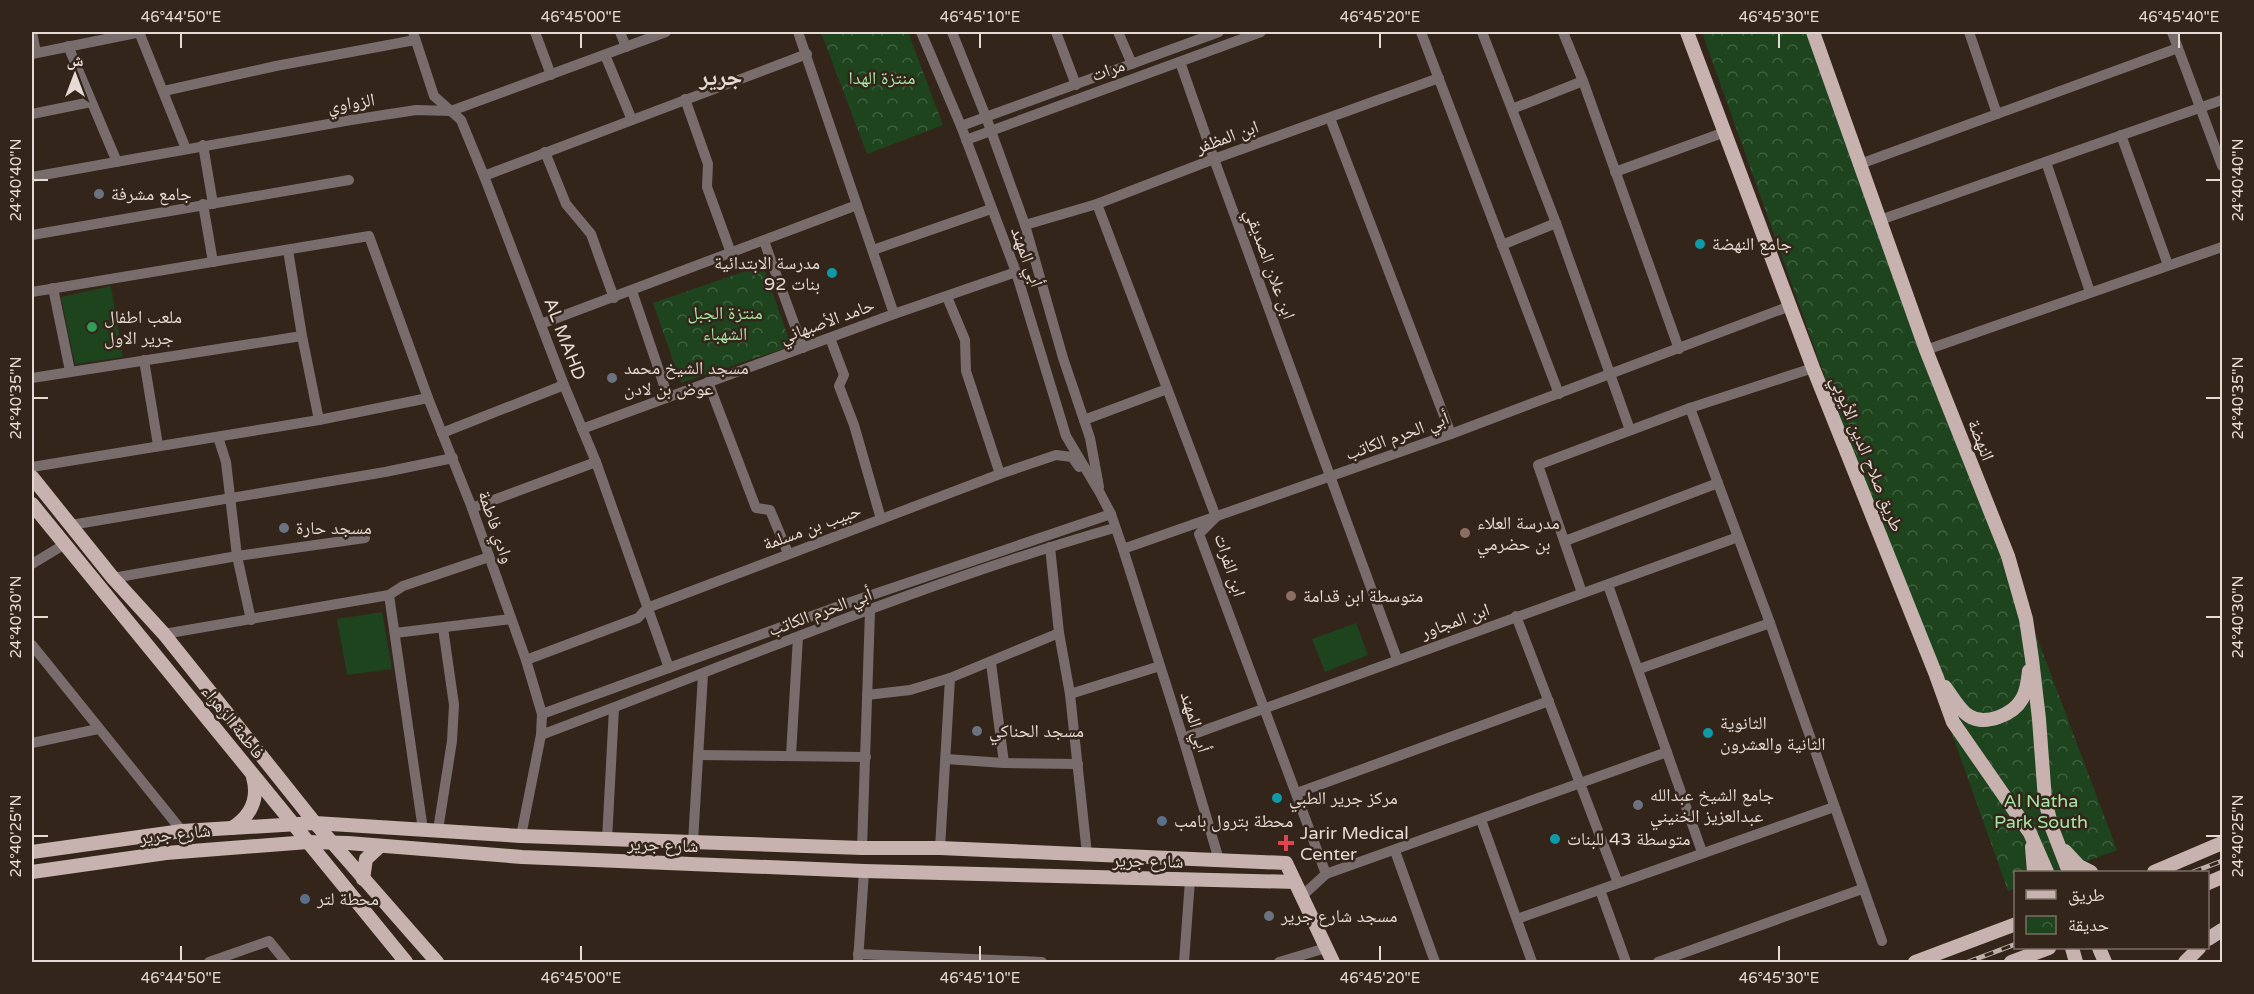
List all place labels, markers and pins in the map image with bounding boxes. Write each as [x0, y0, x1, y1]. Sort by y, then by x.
place label: جامع مشرفة [111, 183, 192, 206]
marker: جامع مشرفة [92, 187, 106, 201]
place label: جامع النهضة [1712, 233, 1792, 256]
marker: جامع النهضة [1693, 237, 1707, 251]
place label: مدرسة الابتدائية 92 بنات [714, 252, 820, 295]
marker: مدرسة الابتدائية 92 بنات [825, 266, 839, 280]
place label: ملعب اطفال جرير الاول [104, 306, 182, 349]
marker: ملعب اطفال جرير الاول [85, 320, 99, 334]
place label: مسجد الشيخ محمد عوض بن لادن [624, 357, 749, 400]
marker: مسجد الشيخ محمد عوض بن لادن [605, 371, 619, 385]
place label: مدرسة العلاء بن حضرمي [1477, 512, 1560, 559]
place label: مسجد حارة [296, 517, 372, 539]
marker: مسجد حارة [277, 521, 291, 535]
marker: مدرسة العلاء بن حضرمي [1458, 526, 1472, 540]
place label: متوسطة ابن قدامة [1303, 585, 1423, 607]
marker: متوسطة ابن قدامة [1284, 589, 1298, 603]
place label: الثانوية الثانية والعشرون [1720, 712, 1826, 755]
place label: مسجد الحناكي [989, 720, 1084, 746]
marker: مسجد الحناكي [970, 724, 984, 738]
marker: الثانوية الثانية والعشرون [1701, 726, 1715, 740]
place label: جامع الشيخ عبدالله عبدالعزيز الخنيني [1650, 784, 1774, 831]
place label: مركز جرير الطبي [1289, 787, 1398, 813]
marker: مركز جرير الطبي [1270, 791, 1284, 805]
marker: جامع الشيخ عبدالله عبدالعزيز الخنيني [1631, 798, 1645, 812]
place label: محطة بترول بامب [1174, 810, 1293, 832]
marker: محطة بترول بامب [1155, 814, 1169, 828]
place label: Jarir Medical Center [1300, 822, 1409, 865]
place label: متوسطة 43 للبنات [1567, 828, 1691, 850]
marker: متوسطة 43 للبنات [1548, 832, 1562, 846]
marker: Jarir Medical Center [1277, 834, 1295, 852]
place label: محطة لتر [316, 888, 379, 910]
marker: محطة لتر [298, 892, 312, 906]
place label: مسجد شارع جرير [1280, 905, 1397, 927]
marker: مسجد شارع جرير [1262, 909, 1276, 923]

